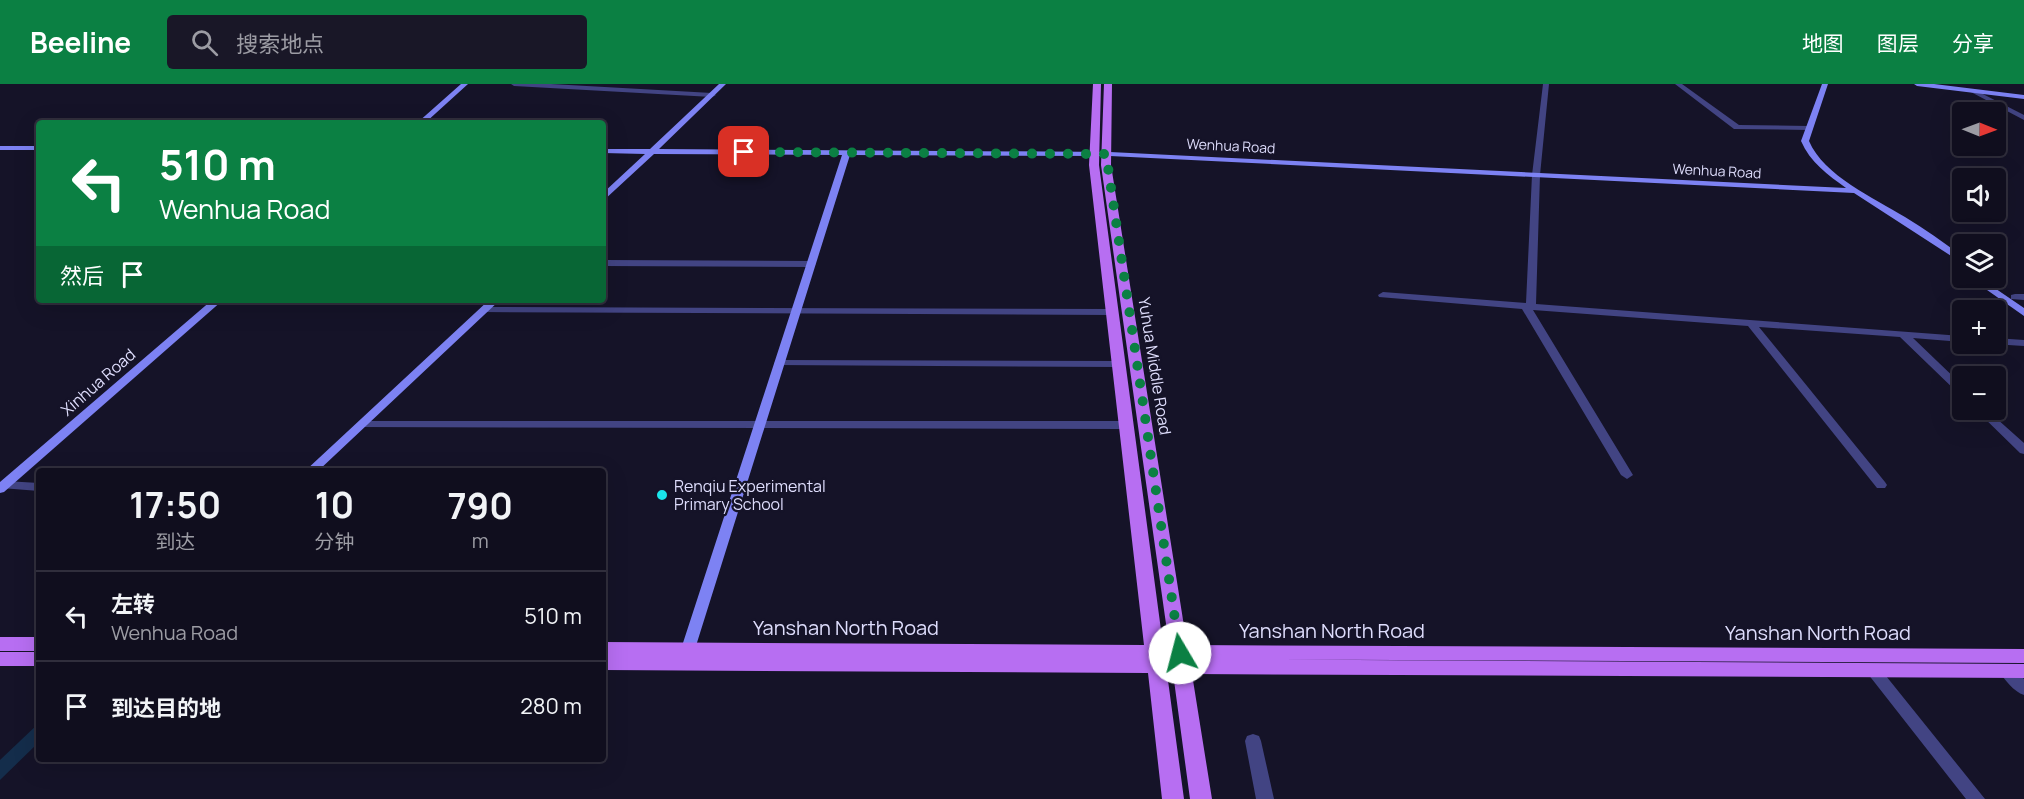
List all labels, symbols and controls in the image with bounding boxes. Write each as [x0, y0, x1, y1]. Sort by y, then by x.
search box [167, 15, 587, 69]
text: Beeline [30, 23, 131, 61]
icon: search [188, 26, 221, 59]
text: 搜索地点 [236, 29, 324, 59]
text: 地图 [1802, 29, 1844, 57]
text: 图层 [1877, 29, 1919, 57]
text: 分享 [1952, 29, 1994, 57]
north arrow [1952, 102, 2006, 156]
map controls [1952, 102, 2006, 420]
pin [718, 126, 769, 177]
street label: Wenhua Road [1186, 134, 1276, 157]
text: 510 m [159, 135, 276, 193]
icon: arrive [727, 135, 760, 168]
icon: left [60, 144, 138, 222]
street label: Wenhua Road [1672, 159, 1762, 182]
button: sound [1952, 168, 2006, 222]
text: Wenhua Road [159, 190, 331, 227]
button: layers [1952, 234, 2006, 288]
icon: arrive [116, 258, 149, 291]
text: 然后 [60, 261, 104, 291]
street label: Yuhua Middle Road [1133, 296, 1177, 436]
button: + [1952, 300, 2006, 354]
street label: Xinhua Road [56, 344, 140, 420]
button: − [1952, 366, 2006, 420]
place label: Renqiu Experimental Primary School [674, 475, 826, 515]
text: 17:50 [129, 480, 221, 529]
text: 10 [315, 480, 354, 529]
text: 790 [448, 481, 513, 530]
marker: Renqiu Experimental Primary School [655, 488, 669, 502]
text: m [472, 527, 489, 554]
text: 到达 [155, 528, 195, 555]
text: 分钟 [314, 528, 354, 555]
text: 左转 [111, 589, 155, 619]
icon: left [60, 600, 93, 633]
text: 510 m [524, 601, 582, 631]
street label: Yanshan North Road [753, 614, 939, 641]
street label: Yanshan North Road [1239, 617, 1425, 644]
text: Wenhua Road [111, 619, 238, 646]
street label: Yanshan North Road [1725, 619, 1911, 646]
position arrow [1148, 621, 1212, 685]
icon: arrive [60, 690, 93, 723]
text: 280 m [520, 691, 582, 721]
text: 到达目的地 [111, 693, 221, 723]

